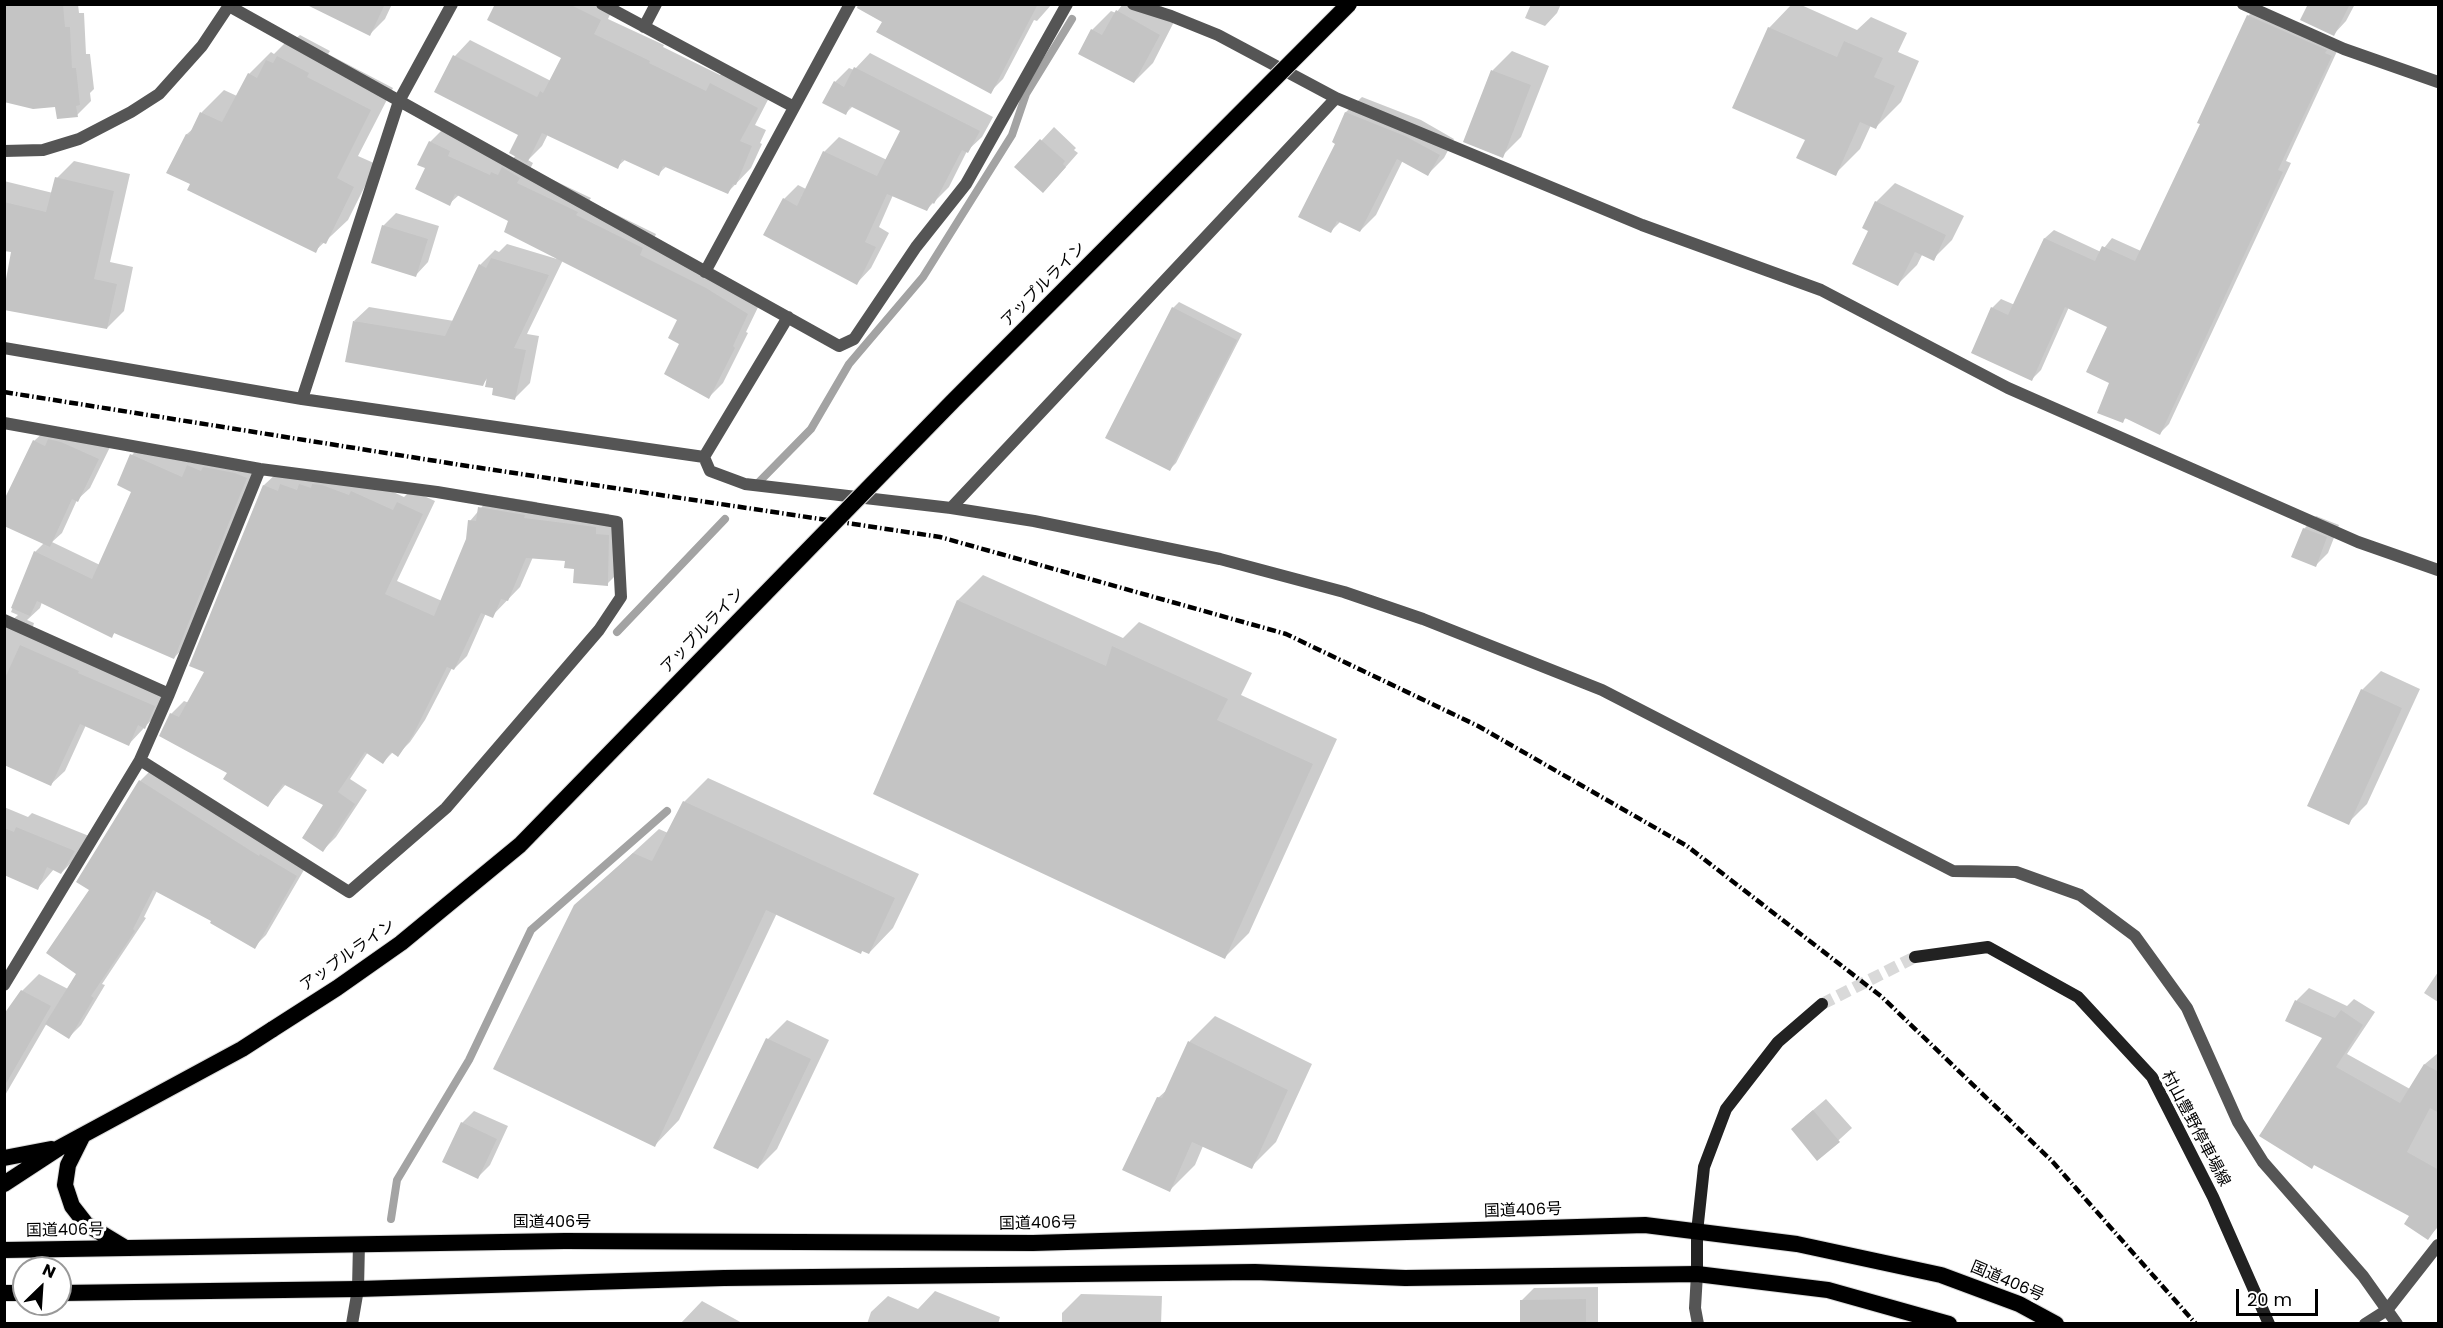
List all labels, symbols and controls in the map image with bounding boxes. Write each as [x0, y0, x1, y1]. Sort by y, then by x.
street label: アップルライン [998, 239, 1090, 331]
street label: アップルライン [657, 584, 749, 678]
street label: アップルライン [297, 916, 399, 996]
street label: 村山豊野停車場線 [2156, 1068, 2234, 1190]
street label: 国道406号 [1484, 1200, 1562, 1222]
street label: 国道406号 [513, 1213, 591, 1233]
street label: 国道406号 [999, 1214, 1077, 1234]
street label: 国道406号 [26, 1221, 104, 1241]
north arrow [12, 1256, 72, 1316]
text: N [39, 1258, 59, 1284]
street label: 国道406号 [1967, 1258, 2047, 1306]
scale bar [2239, 1277, 2322, 1315]
text: 20 m [2247, 1287, 2292, 1312]

